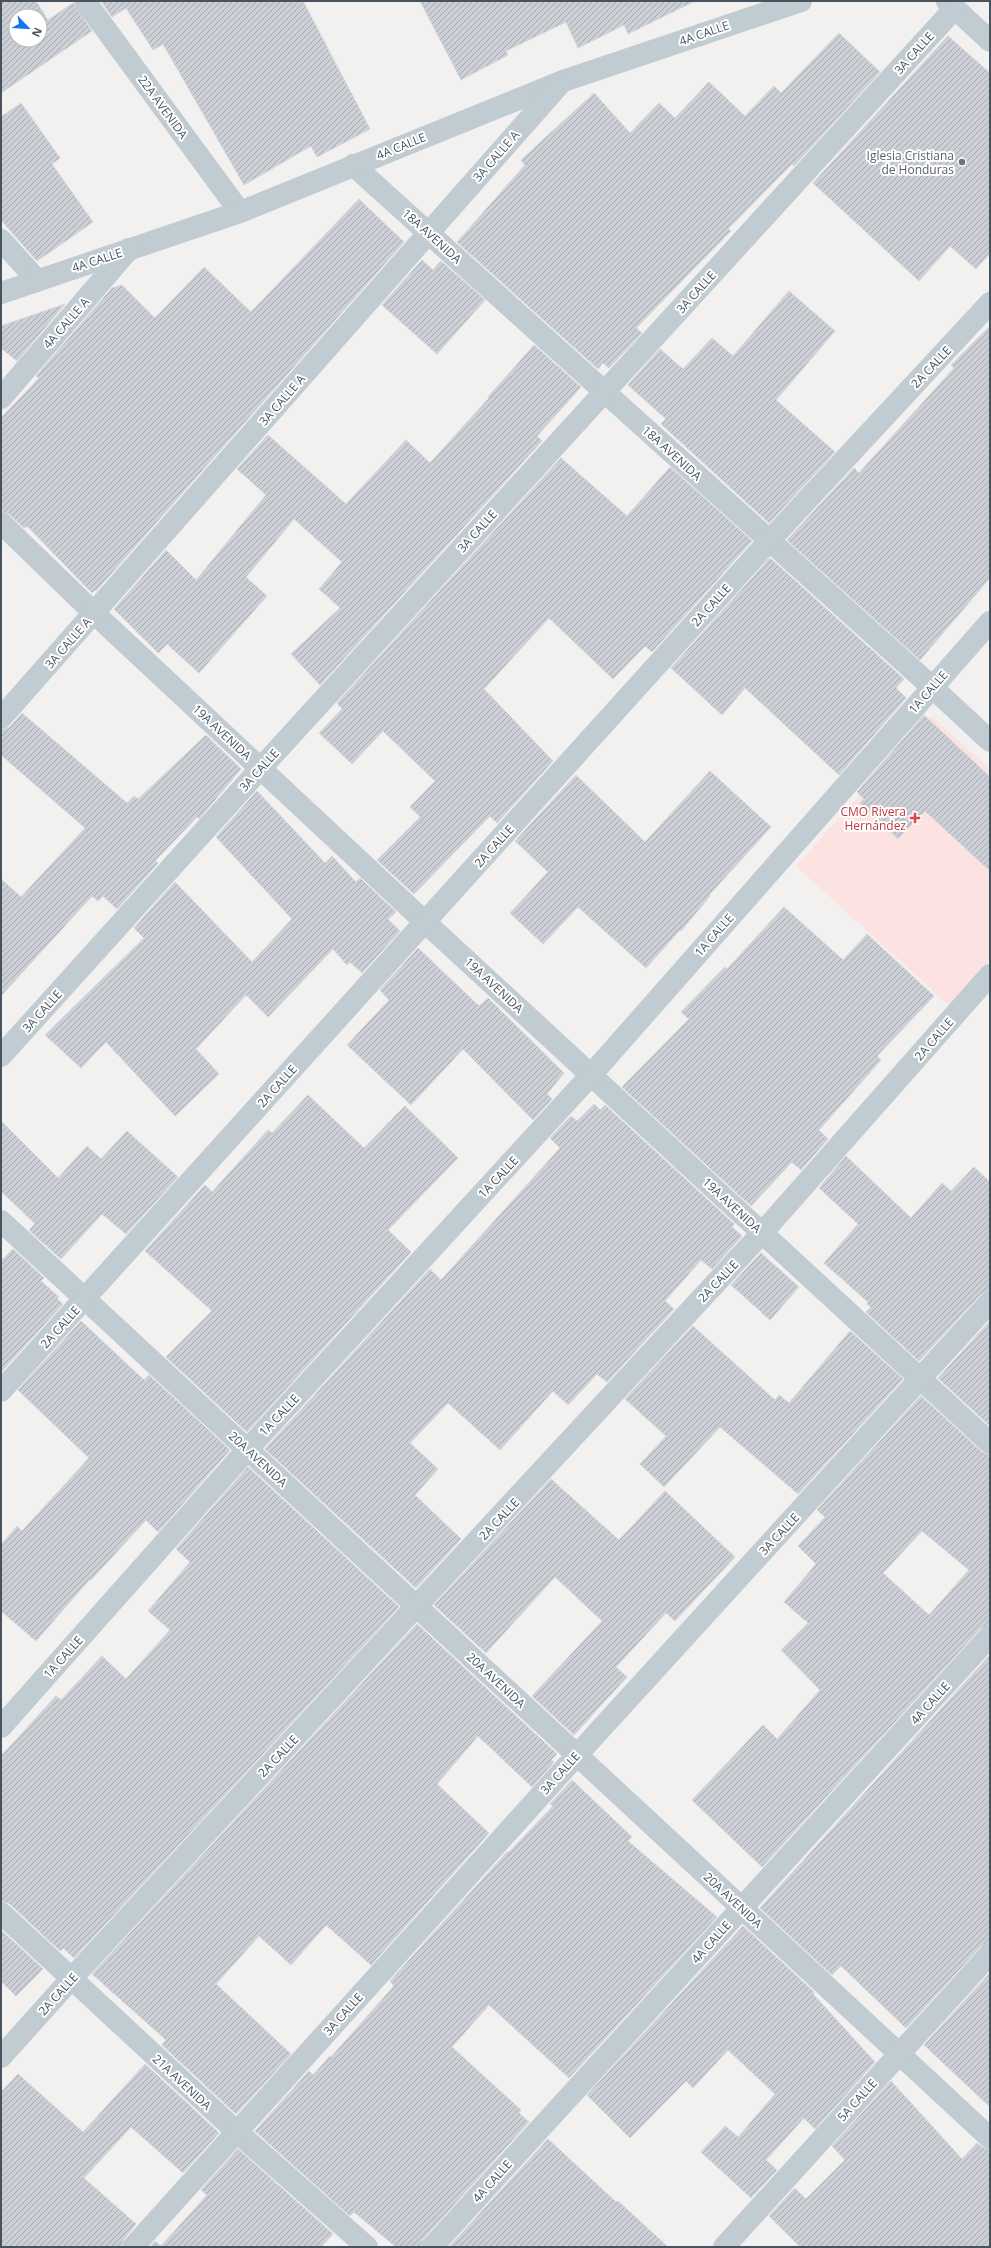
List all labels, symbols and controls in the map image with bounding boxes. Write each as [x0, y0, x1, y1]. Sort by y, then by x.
north arrow [8, 8, 48, 48]
street label: 4A CALLE [677, 17, 731, 49]
text: N [29, 25, 46, 40]
street label: 3A CALLE [890, 28, 938, 78]
street label: 22A AVENIDA [134, 72, 192, 142]
street label: 3A CALLE A [469, 126, 523, 185]
street label: 4A CALLE [374, 128, 428, 164]
place label: Iglesia Cristiana de Honduras [867, 147, 954, 178]
marker: Iglesia Cristiana de Honduras [957, 157, 967, 167]
street label: 18A AVENIDA [399, 205, 466, 268]
street label: 4A CALLE [70, 244, 124, 276]
street label: 3A CALLE [672, 267, 720, 317]
street label: 4A CALLE A [39, 293, 93, 352]
street label: 2A CALLE [907, 342, 955, 392]
street label: 3A CALLE A [255, 370, 309, 429]
street label: 18A AVENIDA [639, 422, 706, 485]
street label: 3A CALLE [453, 506, 501, 556]
street label: 2A CALLE [687, 580, 735, 630]
street label: 3A CALLE A [41, 613, 95, 672]
street label: 1A CALLE [905, 667, 951, 717]
street label: 19A AVENIDA [189, 700, 255, 764]
street label: 3A CALLE [235, 745, 283, 795]
place label: CMO Rivera Hernández [840, 803, 906, 834]
marker: CMO Rivera Hernández [909, 812, 921, 824]
street label: 2A CALLE [470, 821, 518, 871]
street label: 1A CALLE [691, 910, 737, 960]
street label: 19A AVENIDA [461, 953, 527, 1017]
street label: 3A CALLE [18, 986, 66, 1036]
street label: 2A CALLE [911, 1014, 957, 1064]
street label: 2A CALLE [253, 1061, 301, 1111]
street label: 1A CALLE [474, 1152, 522, 1202]
street label: 19A AVENIDA [699, 1173, 765, 1237]
street label: 2A CALLE [694, 1256, 742, 1306]
street label: 2A CALLE [36, 1302, 84, 1352]
street label: 1A CALLE [255, 1390, 303, 1440]
street label: 20A AVENIDA [225, 1427, 291, 1491]
street label: 2A CALLE [475, 1494, 523, 1544]
street label: 3A CALLE [755, 1509, 803, 1559]
street label: 1A CALLE [39, 1632, 87, 1682]
street label: 20A AVENIDA [463, 1648, 529, 1712]
street label: 4A CALLE [906, 1678, 954, 1728]
street label: 2A CALLE [254, 1731, 302, 1781]
street label: 3A CALLE [536, 1748, 584, 1798]
street label: 20A AVENIDA [700, 1868, 766, 1932]
street label: 4A CALLE [687, 1917, 735, 1967]
street label: 2A CALLE [34, 1969, 82, 2019]
street label: 3A CALLE [319, 1989, 367, 2039]
street label: 21A AVENIDA [149, 2050, 215, 2114]
street label: 5A CALLE [833, 2075, 881, 2125]
street label: 4A CALLE [468, 2156, 516, 2206]

